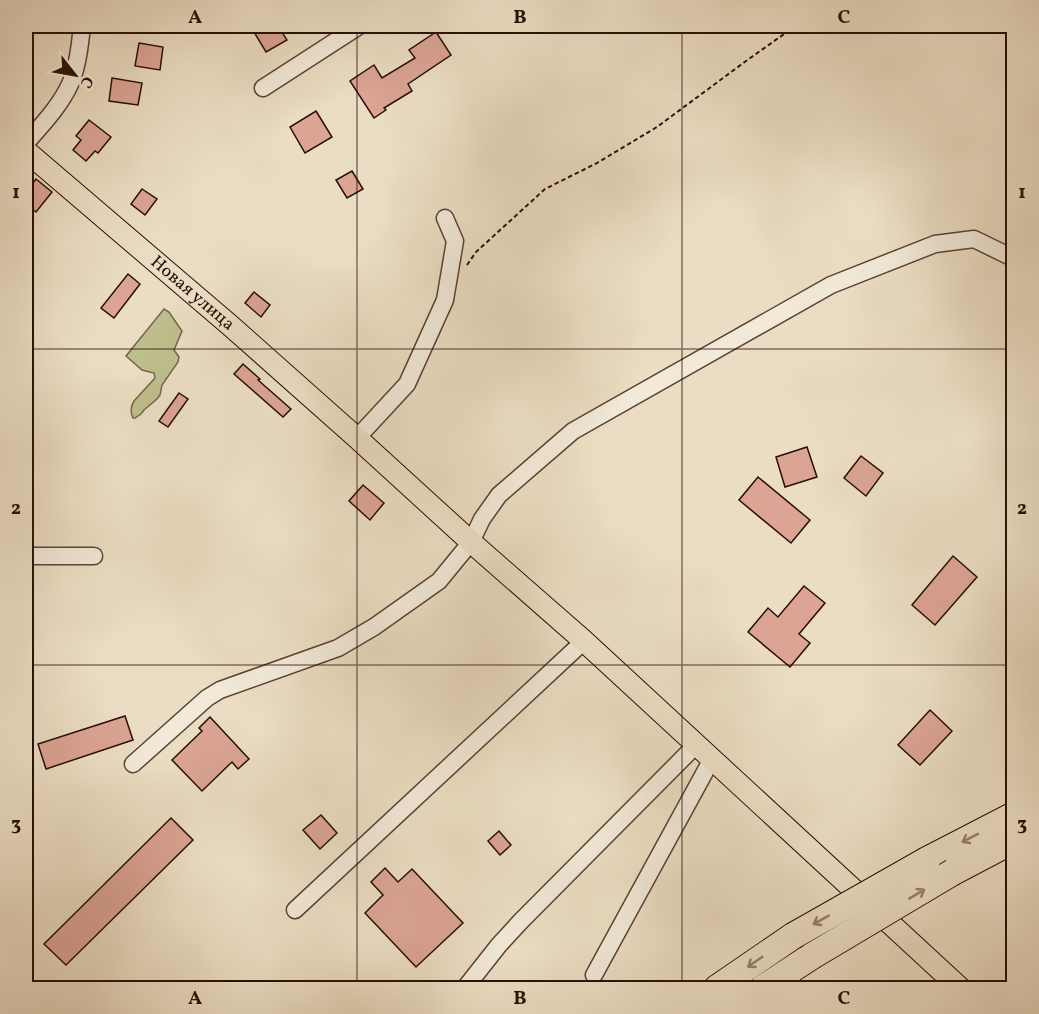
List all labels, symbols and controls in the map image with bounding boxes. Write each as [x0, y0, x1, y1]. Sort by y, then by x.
text: A [188, 4, 202, 32]
text: B [513, 4, 527, 32]
text: C [838, 4, 851, 32]
north arrow [45, 45, 105, 105]
text: С [74, 72, 98, 92]
text: 1 [12, 179, 20, 207]
text: 1 [1018, 179, 1026, 207]
street label: Новая улица [145, 250, 240, 337]
text: 2 [11, 495, 21, 523]
text: 2 [1017, 495, 1027, 523]
text: 3 [11, 811, 21, 839]
text: 3 [1017, 811, 1027, 839]
one-way arrow [962, 833, 980, 844]
one-way arrow [908, 887, 925, 899]
one-way arrow [813, 914, 830, 926]
one-way arrow [747, 956, 764, 968]
text: A [188, 985, 202, 1013]
text: B [513, 985, 527, 1013]
text: C [838, 985, 851, 1013]

